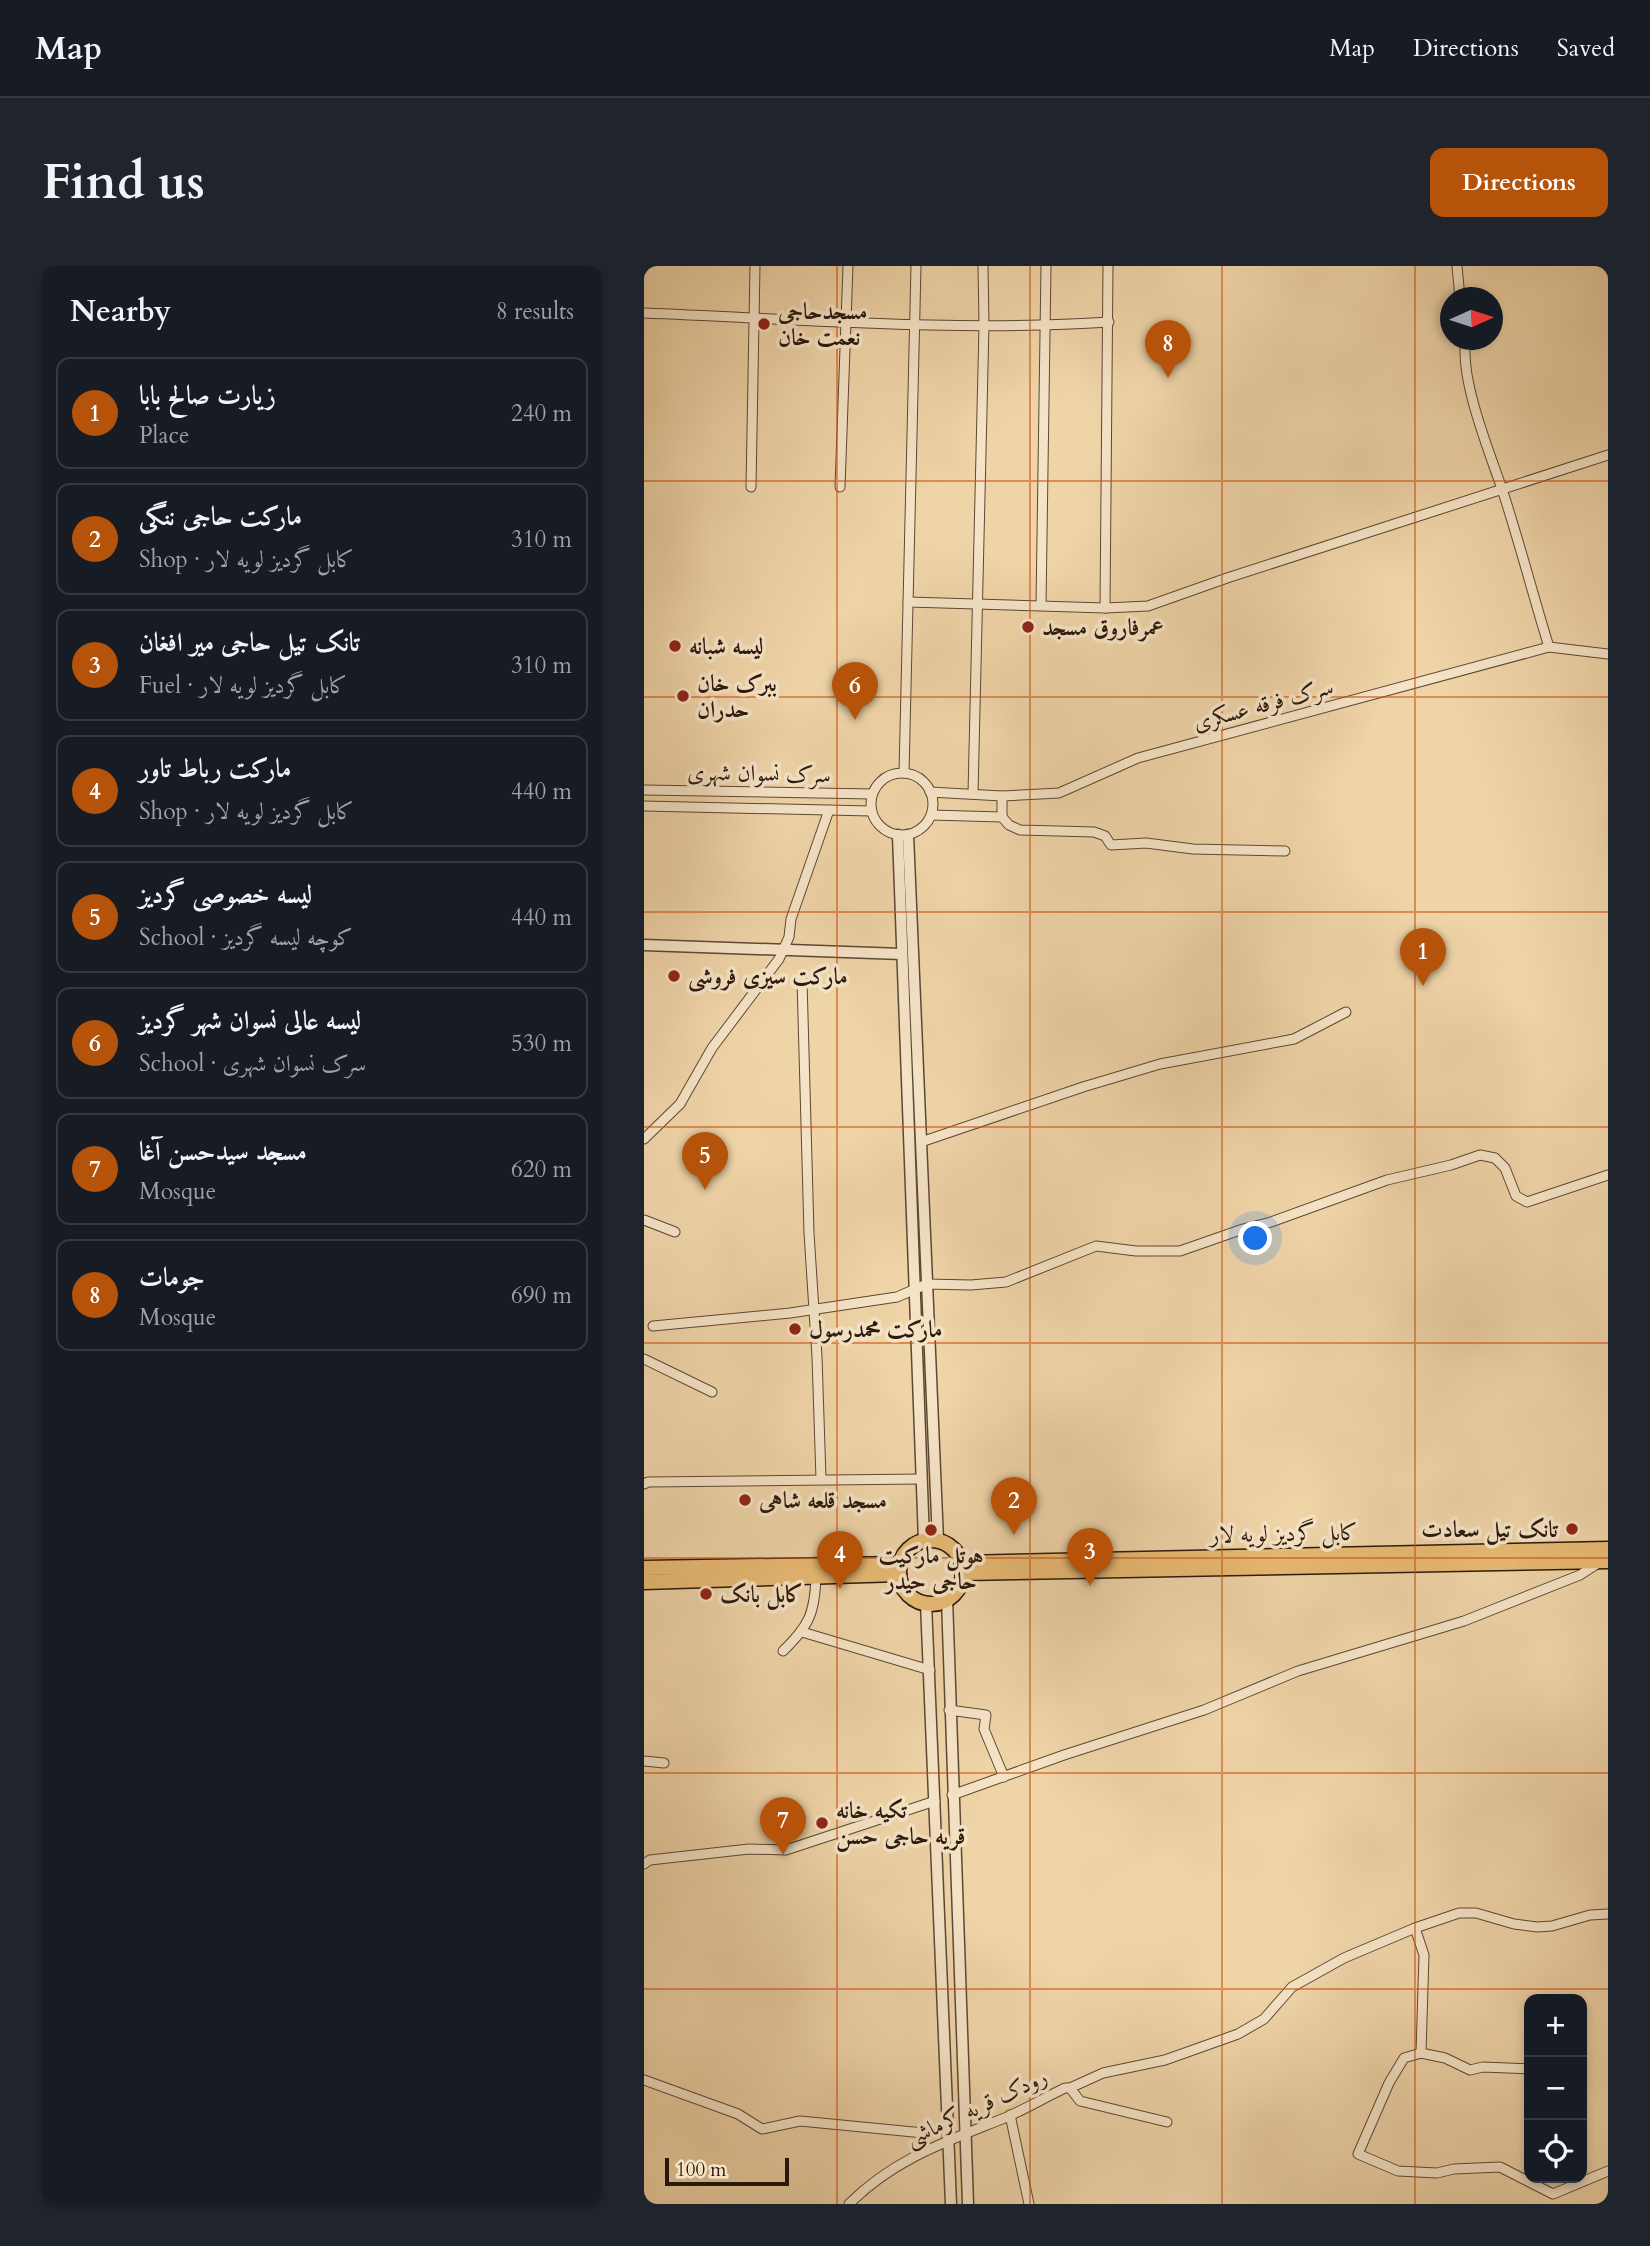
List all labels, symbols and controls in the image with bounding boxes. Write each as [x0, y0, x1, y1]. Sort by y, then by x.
text: Map [35, 26, 102, 71]
text: Map [1329, 32, 1375, 65]
text: Directions [1413, 32, 1519, 65]
text: Saved [1557, 32, 1615, 65]
button: Directions [1430, 148, 1608, 217]
text: Find us [42, 149, 205, 216]
north arrow [1440, 287, 1503, 350]
text: Nearby [70, 291, 171, 332]
text: 8 results [496, 296, 574, 327]
place label: مسجدحاجی نعمت خان [777, 296, 867, 353]
marker: مسجدحاجی نعمت خان [756, 316, 772, 332]
pin: 8 [1145, 320, 1191, 378]
text: زیارت صالح بابا [139, 378, 276, 413]
text: 1 [89, 398, 101, 429]
text: 240 m [511, 398, 572, 429]
text: Place [139, 420, 189, 451]
text: مارکت حاجی ننگی [139, 499, 302, 534]
text: 2 [89, 524, 101, 555]
text: 310 m [511, 524, 572, 555]
text: Shop · کابل گردیز لویه لار [139, 544, 354, 575]
place label: عمرفاروق مسجد [1042, 612, 1164, 643]
marker: عمرفاروق مسجد [1020, 619, 1036, 635]
text: تانک تیل حاجی میر افغان [139, 625, 360, 660]
place label: لیسه شبانه [689, 631, 764, 662]
marker: لیسه شبانه [667, 638, 683, 654]
text: 3 [89, 650, 101, 681]
text: 310 m [511, 650, 572, 681]
pin: 6 [832, 662, 878, 720]
place label: ببرک خان حدران [697, 668, 777, 725]
text: Fuel · کابل گردیز لویه لار [139, 670, 347, 701]
street label: سرک فرقه عسکری [1189, 671, 1337, 738]
marker: ببرک خان حدران [675, 688, 691, 704]
text: مارکت رباط تاور [139, 751, 291, 786]
street label: سرک نسوان شهری [687, 757, 831, 790]
text: 4 [89, 776, 101, 807]
text: 440 m [511, 776, 572, 807]
text: Shop · کابل گردیز لویه لار [139, 796, 354, 827]
text: لیسه خصوصی گردیز [139, 877, 312, 912]
text: 5 [89, 902, 101, 933]
text: 440 m [511, 902, 572, 933]
text: School · کوچه لیسه گردیز [139, 922, 353, 953]
pin: 1 [1400, 928, 1446, 986]
place label: مارکت سیزی فروشی [688, 961, 848, 993]
marker: مارکت سیزی فروشی [666, 968, 682, 984]
text: لیسه عالی نسوان شهر گردیز [139, 1003, 361, 1038]
text: 6 [89, 1028, 101, 1059]
text: 530 m [511, 1028, 572, 1059]
text: School · سرک نسوان شهری [139, 1048, 366, 1079]
pin: 5 [682, 1132, 728, 1190]
text: مسجد سیدحسن آغا [139, 1134, 307, 1169]
text: 7 [89, 1154, 101, 1185]
text: 620 m [511, 1154, 572, 1185]
text: Mosque [139, 1176, 216, 1207]
your location [1238, 1221, 1272, 1255]
text: جومات [139, 1260, 205, 1295]
text: 8 [89, 1280, 101, 1311]
text: 690 m [511, 1280, 572, 1311]
text: Mosque [139, 1302, 216, 1333]
place label: مارکت محمدرسول [809, 1314, 942, 1345]
marker: مارکت محمدرسول [787, 1321, 803, 1337]
pin: 2 [991, 1477, 1037, 1535]
place label: مسجد قلعه شاهی [758, 1485, 887, 1516]
marker: مسجد قلعه شاهی [737, 1492, 753, 1508]
place label: تانک تیل سعادت [1421, 1514, 1559, 1546]
street label: کابل گردیز لویه لار [1208, 1517, 1358, 1551]
marker: تانک تیل سعادت [1564, 1521, 1580, 1537]
marker: هوتل مارکیت حاجی حیدر [923, 1522, 939, 1538]
pin: 3 [1067, 1528, 1113, 1586]
pin: 4 [817, 1531, 863, 1589]
place label: هوتل مارکیت حاجی حیدر [879, 1540, 983, 1597]
place label: کابل بانک [720, 1579, 803, 1611]
marker: کابل بانک [698, 1586, 714, 1602]
place label: تکیه خانه قریه حاجی حسن [836, 1795, 966, 1852]
pin: 7 [760, 1797, 806, 1855]
marker: تکیه خانه قریه حاجی حسن [814, 1815, 830, 1831]
map controls [1524, 1994, 1587, 2183]
button: + [1524, 1994, 1587, 2057]
button: − [1524, 2057, 1587, 2120]
street label: رودک قریه کرماشی [900, 2061, 1053, 2155]
button: locate [1524, 2120, 1587, 2183]
scale bar [665, 2155, 789, 2187]
text: 100 m [676, 2157, 726, 2183]

